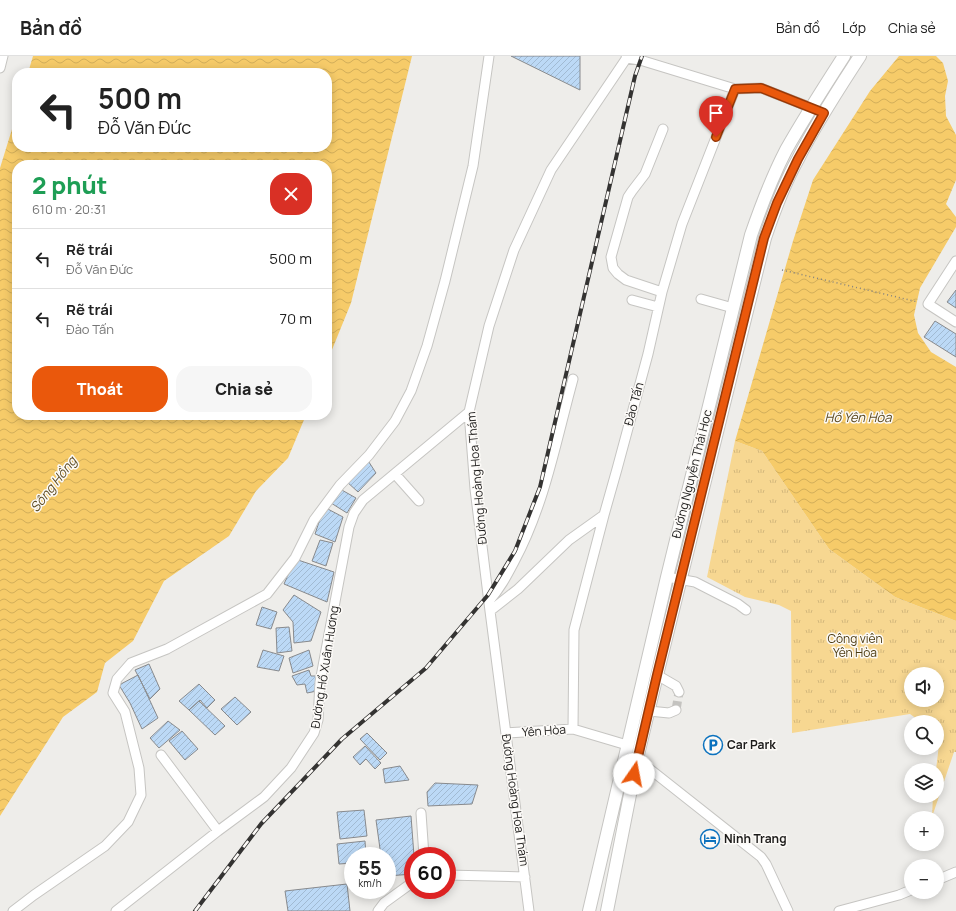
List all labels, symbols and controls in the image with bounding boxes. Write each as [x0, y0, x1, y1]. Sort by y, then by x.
text: Bản đồ [20, 15, 82, 41]
text: Bản đồ [776, 18, 820, 37]
text: Lớp [842, 18, 866, 37]
text: Chia sẻ [888, 18, 936, 37]
text: 500 m [98, 79, 182, 117]
icon: left [32, 84, 84, 136]
pin [699, 96, 733, 137]
icon: arrive [705, 102, 727, 124]
text: Đỗ Văn Đức [98, 115, 191, 139]
text: 2 phút [32, 168, 107, 201]
button: close [270, 173, 312, 215]
text: 610 m · 20:31 [32, 200, 106, 218]
text: Rẽ trái [66, 239, 113, 260]
icon: left [32, 248, 54, 270]
text: 500 m [269, 248, 312, 269]
text: Đỗ Văn Đức [66, 260, 133, 278]
text: Rẽ trái [66, 299, 113, 320]
icon: left [32, 308, 54, 330]
text: 70 m [280, 308, 312, 329]
text: Đào Tấn [66, 320, 114, 338]
button: Thoát [32, 366, 168, 412]
button: Chia sẻ [176, 366, 312, 412]
street label: Đào Tấn [620, 380, 647, 427]
street label: Đường Nguyễn Thái Học [667, 407, 716, 540]
water label: Hồ Yên Hòa [825, 408, 892, 426]
street label: Đường Hoàng Hoa Thám [462, 411, 491, 545]
water label: Sông Hồng [26, 452, 81, 515]
street label: Đường Hồ Xuân Hương [306, 604, 343, 730]
park label: Công viên Yên Hòa [827, 630, 883, 661]
map controls [904, 667, 944, 899]
button: sound [904, 667, 944, 707]
button: search [904, 715, 944, 755]
street label: Yên Hòa [521, 720, 567, 741]
street label: Đường Hoàng Hoa Thám [498, 733, 533, 867]
parking icon: Car Park [702, 734, 724, 756]
place label: Car Park [727, 736, 776, 753]
position arrow [613, 753, 655, 795]
button: layers [904, 763, 944, 803]
button: + [904, 811, 944, 851]
hotel icon: Ninh Trang [699, 828, 721, 850]
place label: Ninh Trang [724, 830, 787, 847]
speed limit sign: 60 [404, 847, 456, 899]
text: 55 [358, 854, 382, 881]
button: − [904, 859, 944, 899]
text: km/h [358, 876, 382, 890]

